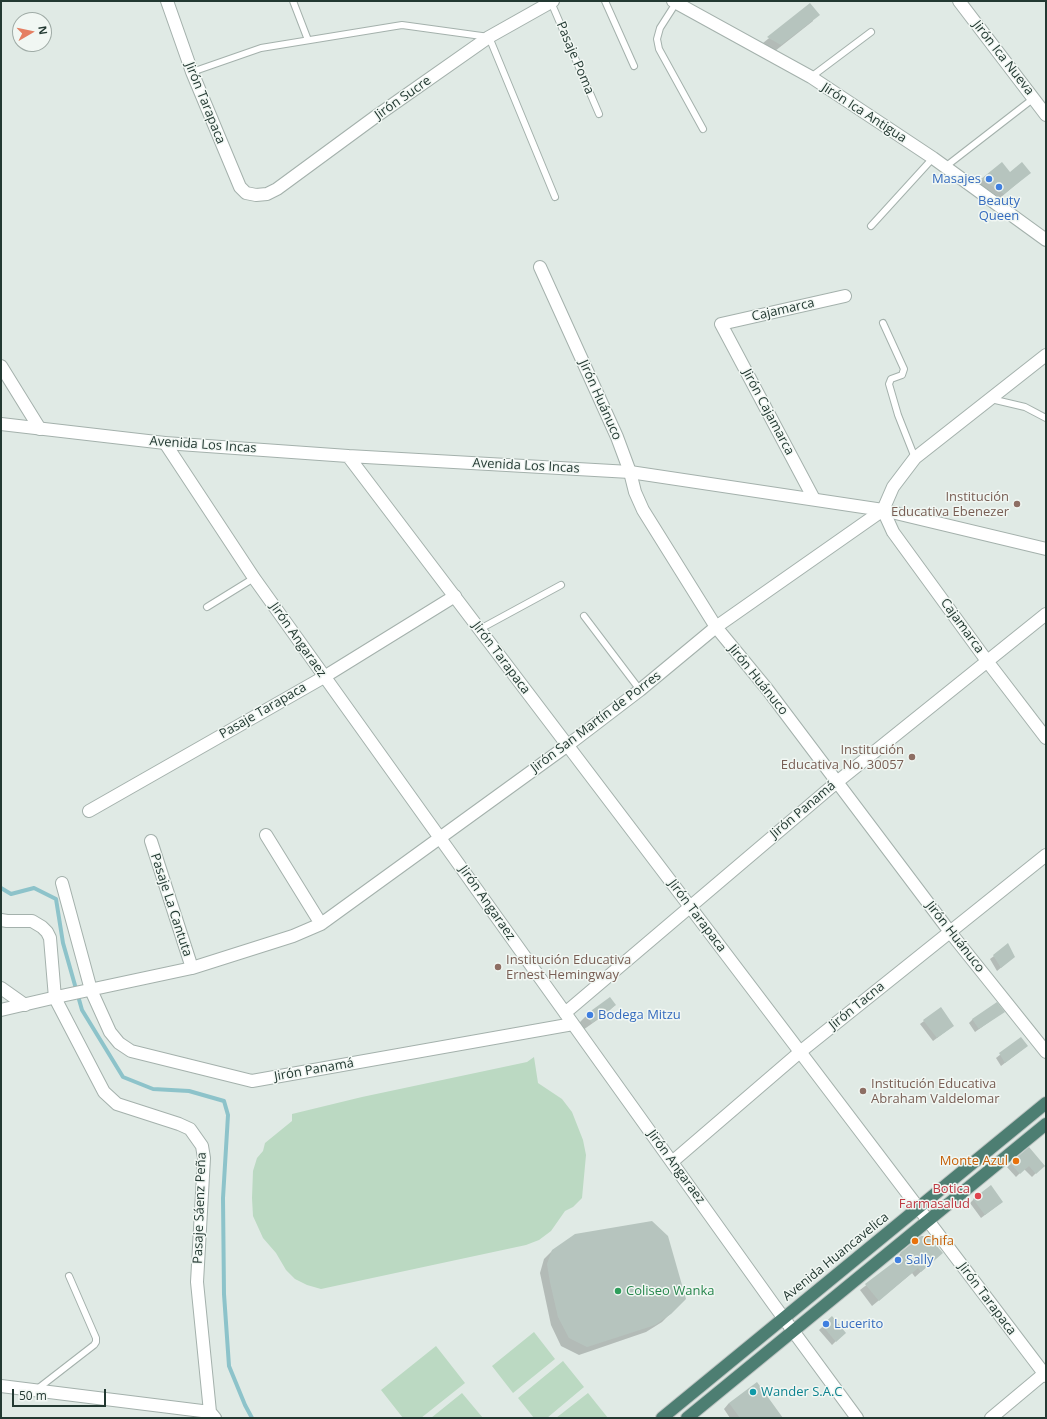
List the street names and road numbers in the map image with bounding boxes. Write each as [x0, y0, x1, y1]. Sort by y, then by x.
street label: Jirón Ica Nueva [969, 18, 1037, 98]
street label: Pasaje Poma [553, 19, 597, 97]
street label: Jirón Tarapaca [182, 60, 228, 146]
street label: Jirón Sucre [372, 73, 434, 123]
street label: Jirón Ica Antigua [819, 80, 909, 146]
street label: Cajamarca [750, 295, 816, 325]
street label: Jirón Huánuco [575, 358, 625, 442]
street label: Jirón Cajamarca [739, 366, 797, 458]
street label: Avenida Los Incas [149, 433, 257, 457]
street label: Avenida Los Incas [472, 455, 580, 477]
street label: Cajamarca [937, 596, 987, 656]
street label: Jirón Angaraez [266, 600, 330, 680]
street label: Jirón Tarapaca [469, 619, 533, 697]
street label: Jirón Huánuco [725, 642, 791, 718]
street label: Jirón San Martín de Porres [528, 668, 664, 776]
street label: Pasaje Tarapaca [217, 680, 309, 742]
street label: Jirón Panamá [767, 778, 839, 842]
street label: Pasaje La Cantuta [147, 851, 195, 959]
street label: Jirón Angaraez [455, 863, 519, 943]
street label: Jirón Tarapaca [665, 877, 729, 955]
street label: Jirón Huánuco [922, 898, 988, 976]
street label: Jirón Tacna [826, 979, 888, 1033]
street label: Jirón Panamá [273, 1055, 355, 1085]
street label: Jirón Angaraez [644, 1127, 708, 1207]
street label: Pasaje Sáenz Peña [190, 1152, 210, 1264]
street label: Avenida Huancavelica [780, 1209, 892, 1305]
street label: Jirón Tarapaca [955, 1260, 1019, 1338]

